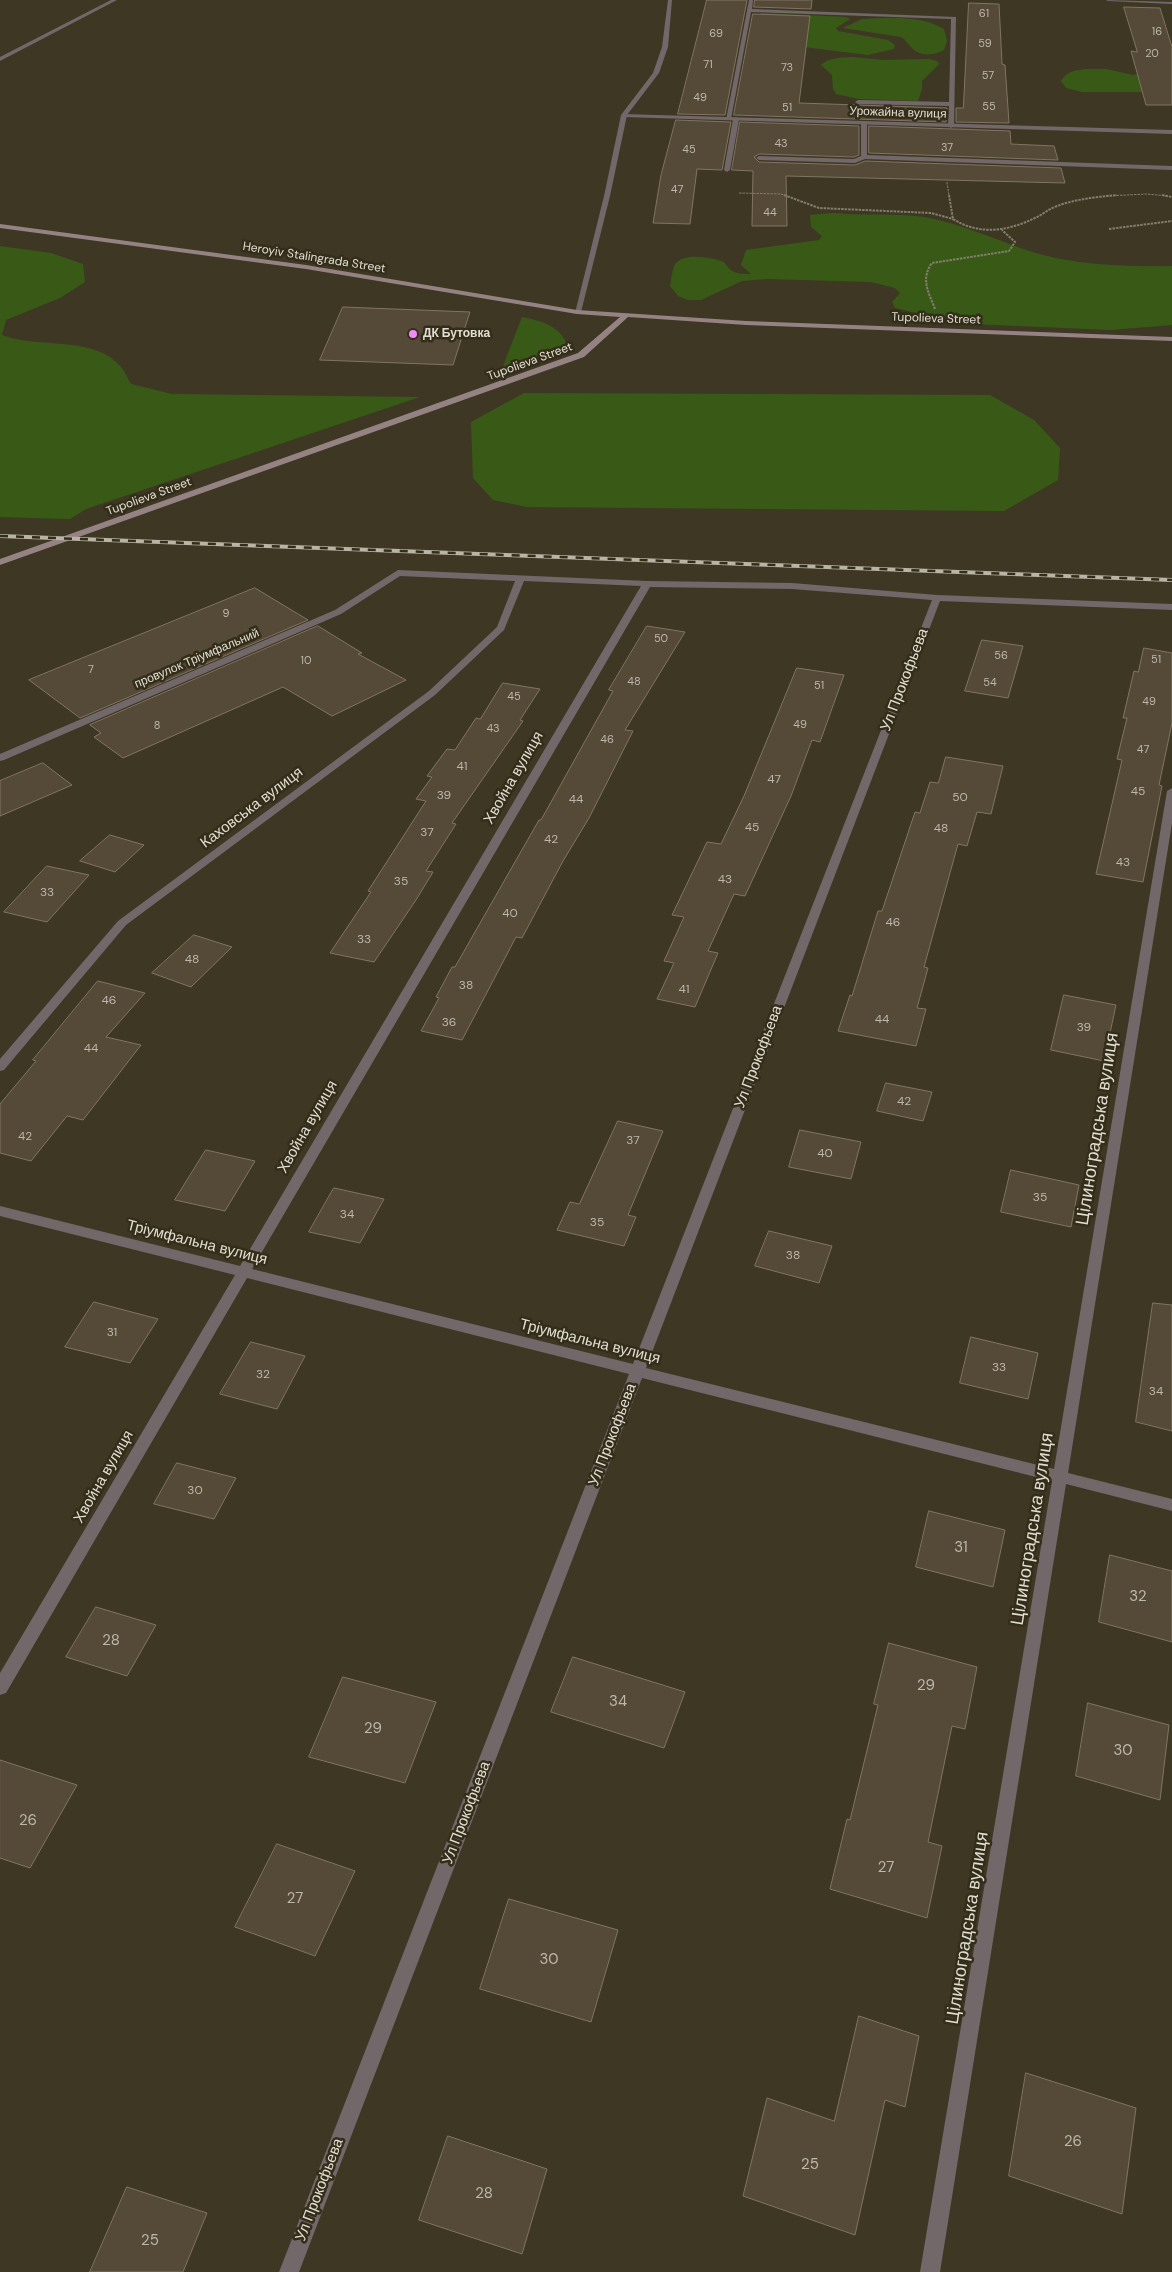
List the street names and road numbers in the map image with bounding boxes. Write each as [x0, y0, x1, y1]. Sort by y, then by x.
street label: Урожайна вулиця [849, 104, 947, 122]
street label: Heroyiv Stalingrada Street [242, 240, 386, 276]
street label: Tupolieva Street [891, 310, 981, 328]
street label: Tupolieva Street [485, 340, 575, 384]
street label: Tupolieva Street [104, 475, 194, 519]
street label: провулок Тріумфальний [133, 626, 261, 692]
street label: Ул Прокофьева [877, 626, 933, 734]
street label: Хвойна вулиця [480, 729, 548, 827]
street label: Каховська вулиця [197, 764, 307, 852]
street label: Ул Прокофьева [731, 1003, 787, 1111]
street label: Цілиноградська вулиця [1072, 1031, 1124, 1227]
street label: Хвойна вулиця [274, 1078, 342, 1176]
street label: Тріумфальна вулиця [125, 1217, 269, 1269]
street label: Тріумфальна вулиця [518, 1316, 662, 1368]
street label: Ул Прокофьева [585, 1381, 641, 1489]
street label: Хвойна вулиця [70, 1428, 138, 1526]
street label: Цілиноградська вулиця [1007, 1431, 1059, 1627]
street label: Ул Прокофьева [439, 1759, 495, 1867]
street label: Цілиноградська вулиця [942, 1830, 994, 2026]
street label: Ул Прокофьева [292, 2136, 348, 2244]

